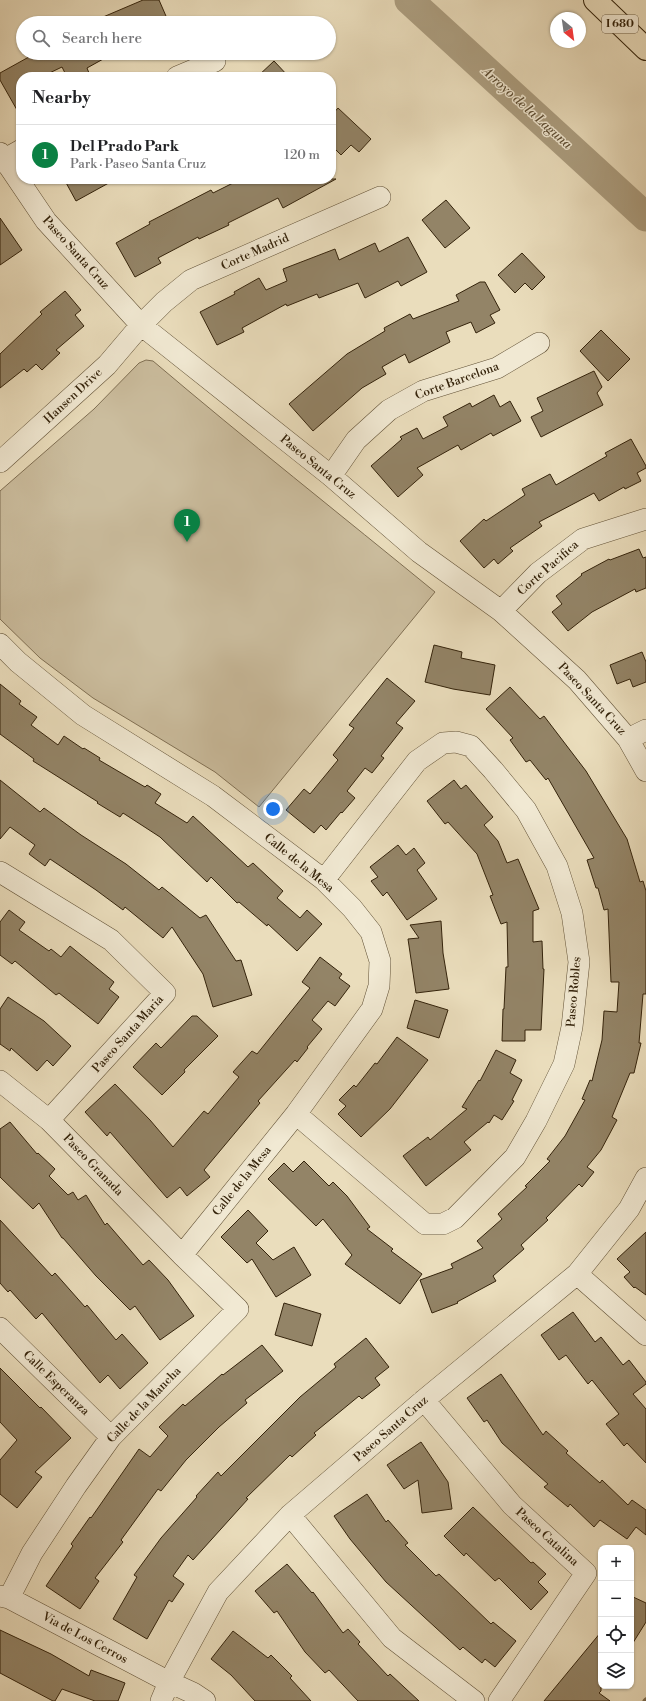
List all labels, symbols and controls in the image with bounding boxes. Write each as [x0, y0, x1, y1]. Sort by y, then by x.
north arrow [550, 12, 586, 48]
road number: I 680 [602, 15, 638, 33]
search box [16, 16, 336, 60]
icon: search [30, 27, 52, 49]
text: Search here [62, 29, 142, 48]
water label: Arroyo de la Laguna [478, 62, 576, 153]
text: Nearby [32, 87, 91, 109]
text: Del Prado Park [70, 137, 179, 156]
text: 1 [42, 147, 48, 163]
text: 120 m [284, 147, 320, 163]
text: Park · Paseo Santa Cruz [70, 156, 206, 172]
street label: Paseo Santa Cruz [39, 213, 113, 293]
street label: Corte Madrid [219, 230, 292, 274]
street label: Corte Barcelona [413, 359, 502, 403]
street label: Hansen Drive [41, 365, 105, 427]
street label: Paseo Santa Cruz [277, 432, 359, 502]
pin: 1 [174, 509, 200, 542]
street label: Corte Pacifica [514, 537, 582, 599]
street label: Paseo Santa Cruz [555, 660, 630, 739]
your location [263, 799, 283, 819]
street label: Calle de la Mesa [261, 830, 338, 896]
street label: Paseo Robles [563, 956, 585, 1028]
street label: Paseo Santa Maria [89, 991, 167, 1076]
street label: Paseo Granada [60, 1131, 127, 1200]
street label: Calle de la Mesa [209, 1142, 275, 1219]
street label: Calle Esperanza [20, 1347, 93, 1419]
street label: Calle de la Mancha [104, 1363, 185, 1446]
street label: Paseo Santa Cruz [351, 1392, 431, 1465]
street label: Paseo Catalina [512, 1505, 582, 1570]
map controls [598, 1545, 634, 1689]
button: + [598, 1545, 634, 1581]
button: − [598, 1581, 634, 1617]
street label: Via de Los Cerros [39, 1609, 130, 1667]
button: locate [598, 1617, 634, 1653]
button: layers [598, 1653, 634, 1689]

